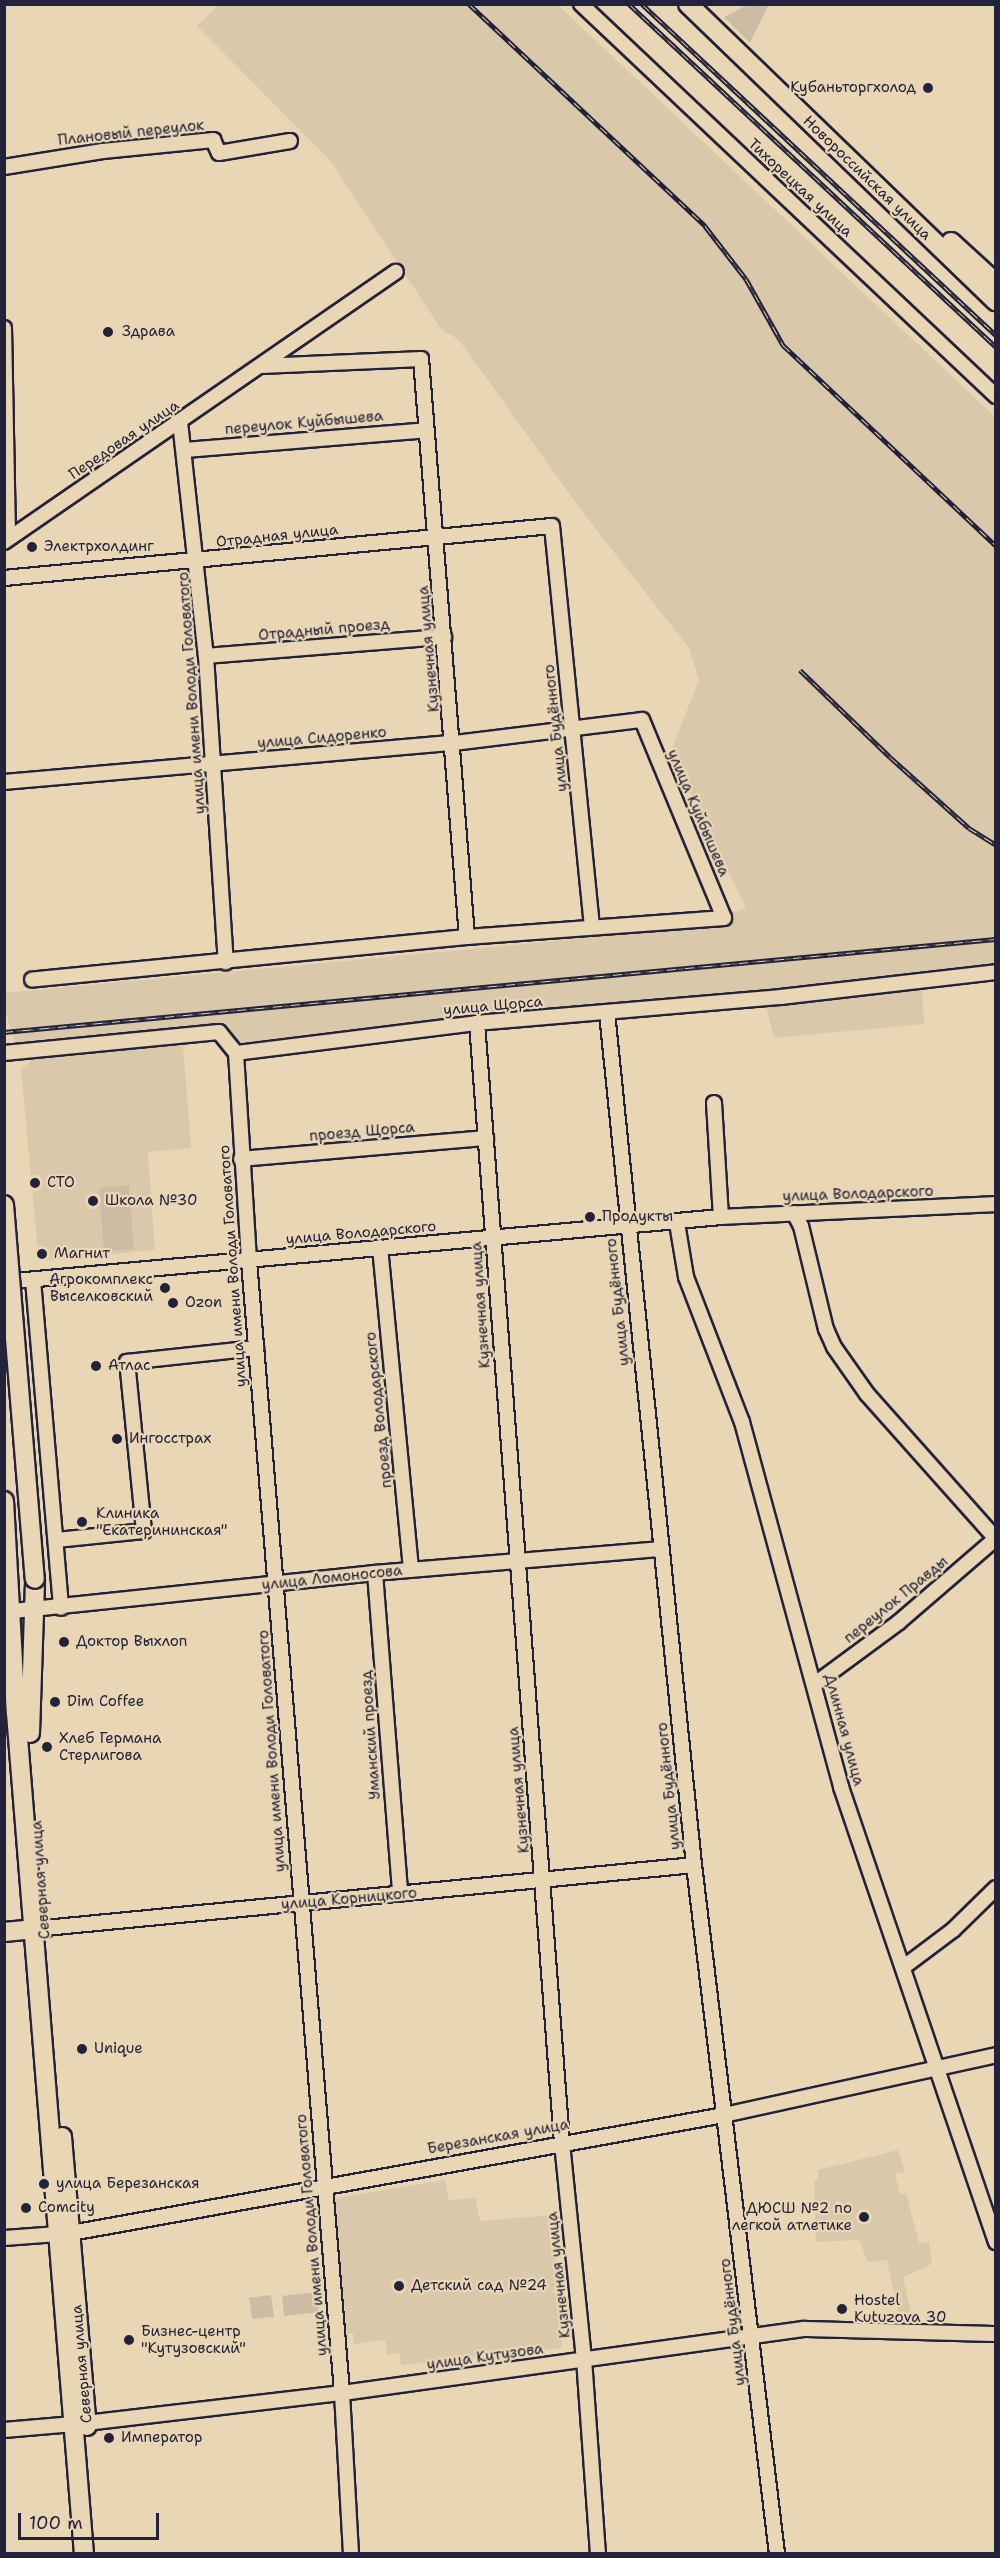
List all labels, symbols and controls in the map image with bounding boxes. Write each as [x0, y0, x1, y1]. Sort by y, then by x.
place label: Кубаньторгхолод [790, 79, 916, 97]
marker: Кубаньторгхолод [921, 81, 935, 95]
street label: Новороссийская улица [799, 112, 935, 244]
street label: Плановый переулок [57, 116, 205, 150]
street label: Тихорецкая улица [744, 135, 856, 241]
marker: Здрава [99, 323, 117, 341]
place label: Здрава [122, 323, 175, 341]
street label: Передовая улица [66, 397, 182, 483]
street label: переулок Куйбышева [224, 407, 384, 439]
street label: Отрадная улица [215, 521, 339, 551]
place label: Электрхолдинг [44, 538, 154, 556]
marker: Электрхолдинг [25, 540, 39, 554]
street label: улица имени Володи Головатого [175, 571, 209, 815]
street label: Кузнечная улица [415, 585, 443, 713]
street label: Отрадный проезд [257, 615, 391, 645]
street label: улица Будённого [540, 663, 572, 793]
street label: улица Сидоренко [257, 723, 387, 753]
street label: улица Куйбышева [663, 747, 733, 879]
street label: улица Щорса [443, 993, 543, 1019]
street label: проезд Щорса [309, 1118, 415, 1146]
street label: улица имени Володи Головатого [216, 1144, 250, 1388]
place label: СТО [47, 1174, 75, 1192]
marker: СТО [28, 1176, 42, 1190]
street label: улица Володарского [782, 1182, 934, 1206]
place label: Школа №30 [105, 1192, 198, 1210]
marker: Школа №30 [86, 1194, 100, 1208]
place label: Продукты [602, 1208, 673, 1226]
marker: Продукты [583, 1210, 597, 1224]
street label: улица Володарского [285, 1217, 437, 1249]
street label: улица Будённого [602, 1237, 634, 1367]
street label: Кузнечная улица [468, 1241, 494, 1369]
place label: Магнит [54, 1245, 110, 1263]
marker: Магнит [35, 1247, 49, 1261]
place label: Агрокомплекс Выселковский [49, 1270, 153, 1305]
marker: Агрокомплекс Выселковский [158, 1281, 172, 1295]
place label: Ozon [185, 1294, 222, 1312]
marker: Ozon [166, 1296, 180, 1310]
street label: проезд Володарского [362, 1331, 396, 1489]
place label: Атлас [108, 1357, 150, 1375]
marker: Атлас [89, 1359, 103, 1373]
place label: Ингосстрах [129, 1430, 211, 1448]
marker: Ингосстрах [110, 1432, 124, 1446]
place label: Клиника "Екатерининская" [96, 1504, 227, 1539]
marker: Клиника "Екатерининская" [73, 1513, 91, 1531]
street label: переулок Правды [840, 1553, 952, 1647]
street label: улица Ломоносова [261, 1562, 403, 1594]
street label: улица имени Володи Головатого [255, 1629, 289, 1873]
place label: Доктор Выхлоп [76, 1633, 187, 1651]
marker: Доктор Выхлоп [57, 1635, 71, 1649]
street label: Уманский проезд [357, 1670, 385, 1800]
street label: Длинная улица [820, 1672, 868, 1788]
place label: Dim Coffee [67, 1693, 144, 1711]
marker: Dim Coffee [48, 1695, 62, 1709]
street label: улица Будённого [653, 1721, 685, 1851]
street label: Кузнечная улица [505, 1726, 533, 1854]
place label: Хлеб Германа Стерлигова [59, 1729, 161, 1764]
marker: Хлеб Германа Стерлигова [40, 1740, 54, 1754]
street label: Северная улица [28, 1820, 54, 1940]
street label: улица Корницкого [280, 1884, 418, 1914]
place label: Unique [94, 2040, 143, 2058]
marker: Unique [75, 2042, 89, 2056]
street label: улица имени Володи Головатого [292, 2113, 332, 2357]
street label: Березанская улица [426, 2116, 570, 2158]
place label: улица Березанская [56, 2175, 199, 2193]
marker: улица Березанская [37, 2177, 51, 2191]
place label: Comcity [38, 2199, 95, 2217]
place label: ДЮСШ №2 по легкой атлетике [732, 2199, 852, 2234]
marker: Comcity [19, 2201, 33, 2215]
marker: ДЮСШ №2 по легкой атлетике [857, 2210, 871, 2224]
street label: Кузнечная улица [543, 2211, 575, 2339]
street label: улица Будённого [716, 2257, 750, 2387]
place label: Детский сад №24 [411, 2277, 547, 2295]
marker: Детский сад №24 [392, 2279, 406, 2293]
place label: Hostel Kutuzova 30 [854, 2291, 946, 2326]
marker: Hostel Kutuzova 30 [835, 2302, 849, 2316]
street label: Северная улица [68, 2304, 96, 2424]
place label: Бизнес-центр "Кутузовский" [141, 2322, 246, 2357]
marker: Бизнес-центр "Кутузовский" [122, 2333, 136, 2347]
street label: улица Кутузова [425, 2340, 545, 2374]
place label: Император [121, 2429, 202, 2447]
marker: Император [102, 2431, 116, 2445]
scale bar [21, 2501, 162, 2539]
text: 100 m [29, 2511, 83, 2535]

